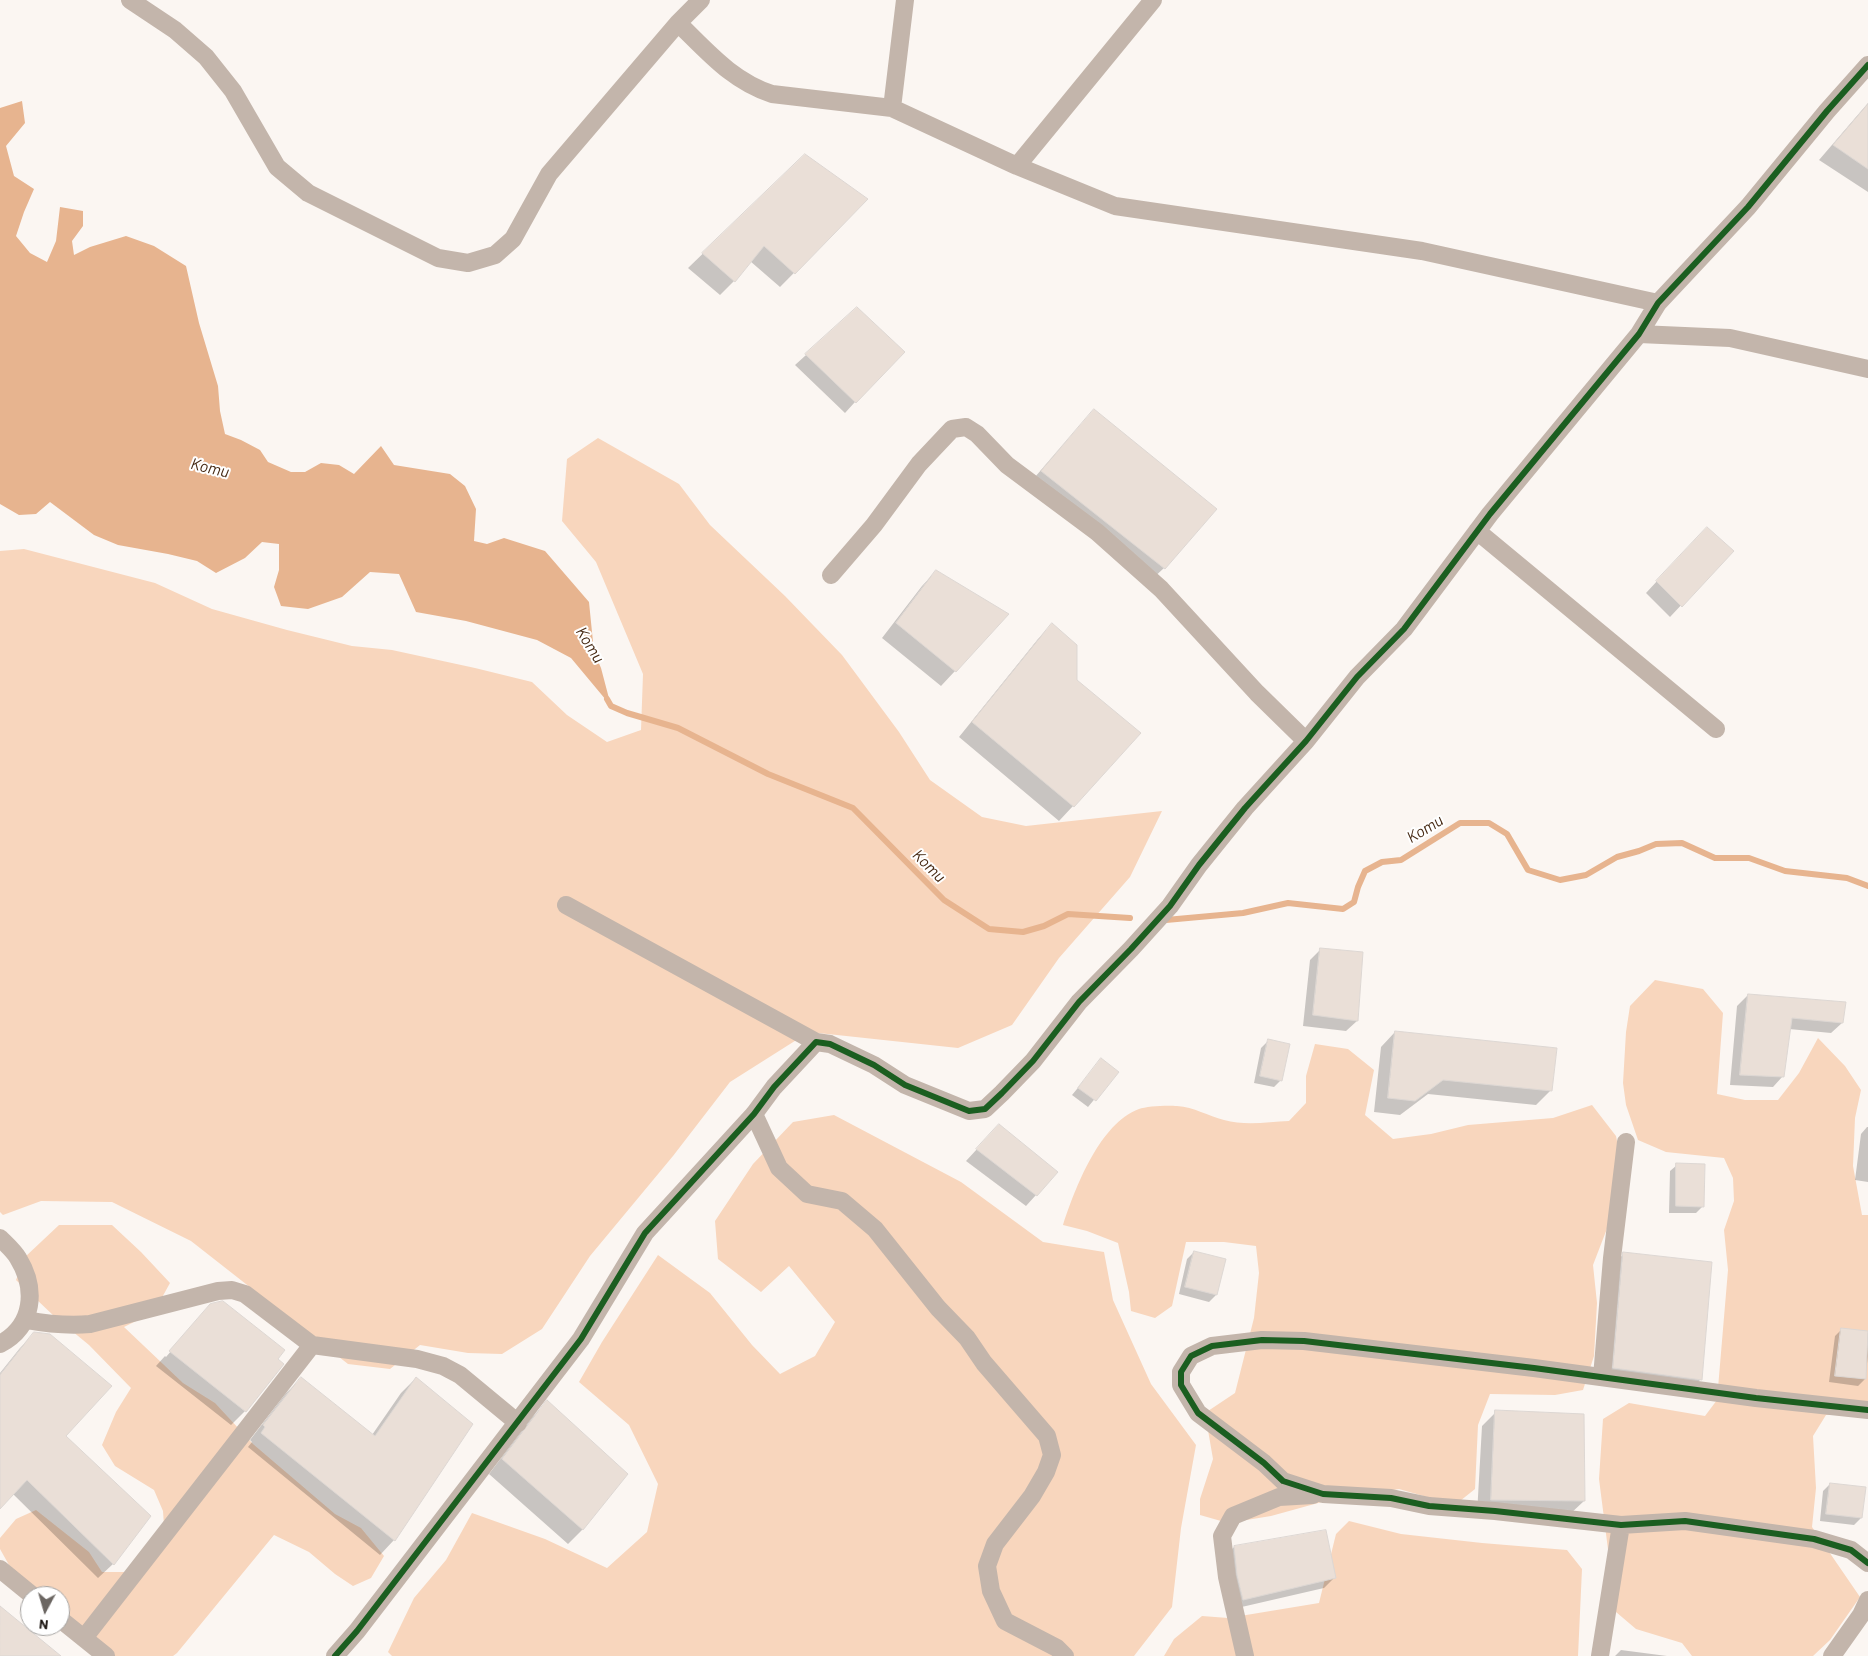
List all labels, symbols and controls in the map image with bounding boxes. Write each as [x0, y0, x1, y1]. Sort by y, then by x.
water label: Komu [189, 454, 231, 482]
water label: Komu [572, 623, 608, 667]
water label: Komu [1403, 811, 1447, 847]
water label: Komu [908, 845, 950, 887]
north arrow [20, 1586, 70, 1636]
text: N [38, 1616, 49, 1634]

